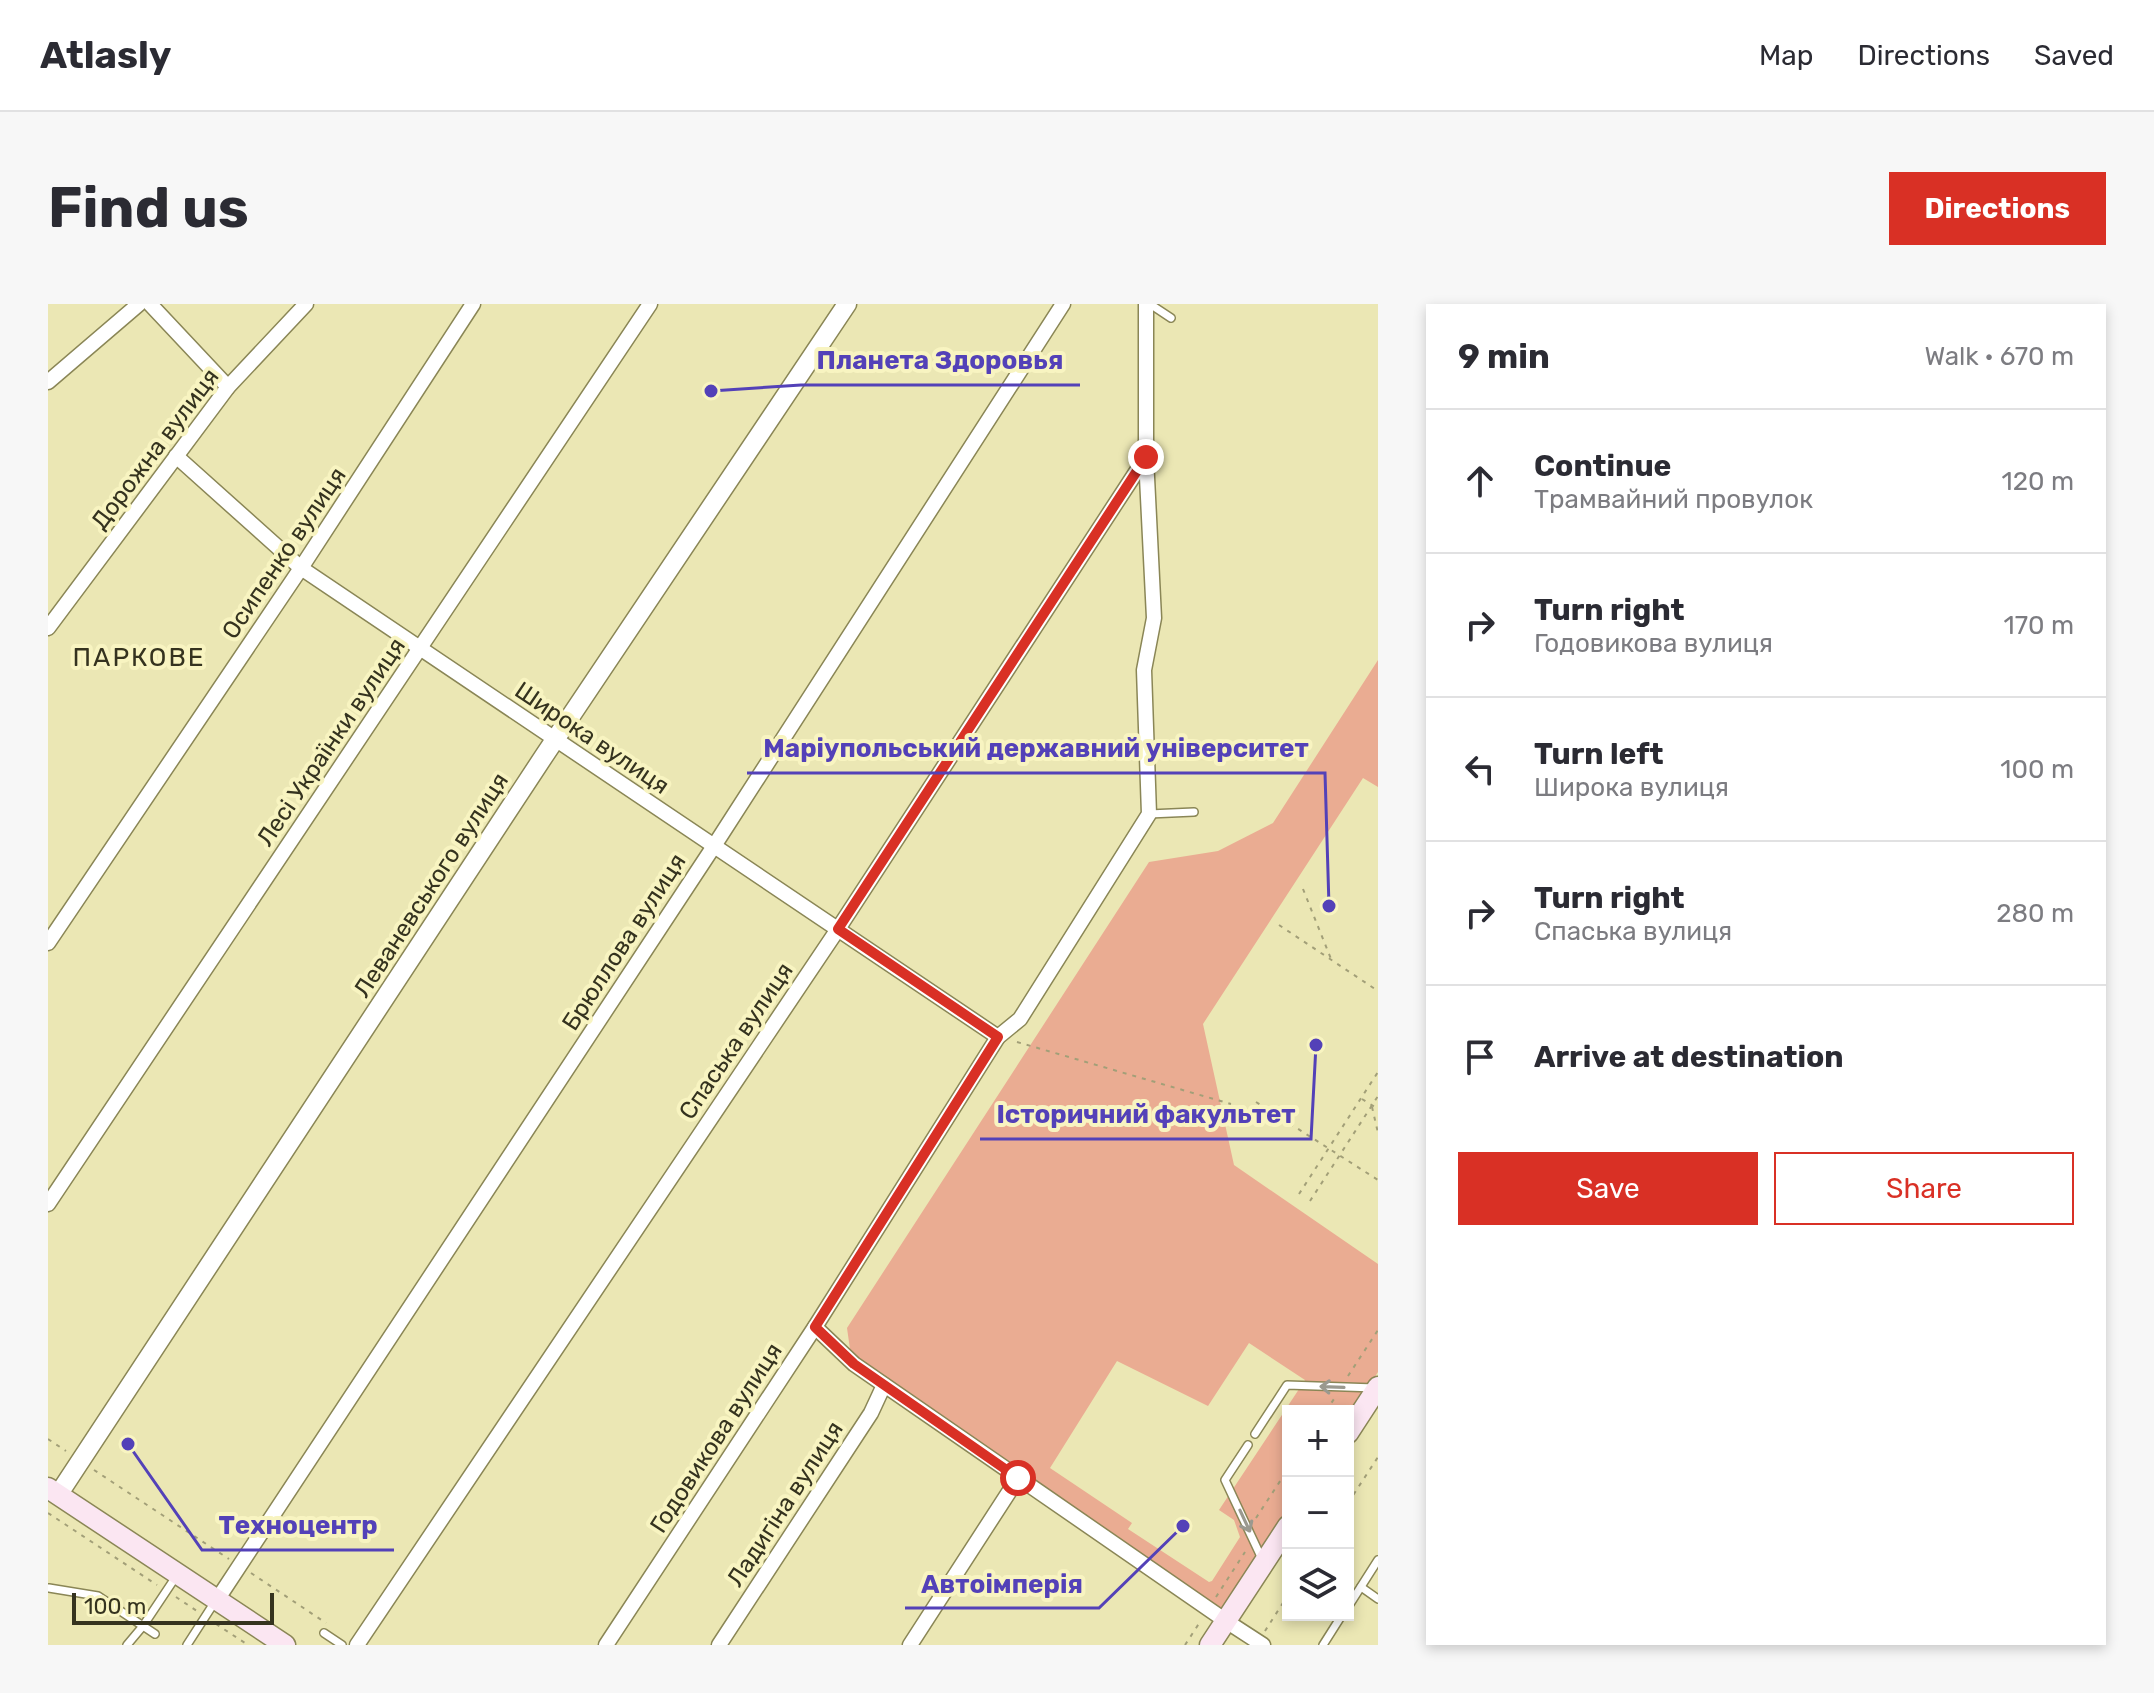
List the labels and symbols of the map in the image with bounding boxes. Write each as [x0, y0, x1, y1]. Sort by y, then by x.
callout: Планета Здоровья [801, 335, 1080, 385]
text: Планета Здоровья [817, 345, 1063, 376]
street label: Дорожна вулиця [85, 363, 225, 535]
route end [1128, 439, 1164, 475]
street label: Осипенко вулиця [216, 462, 352, 644]
street label: Лесі Українки вулиця [251, 633, 411, 851]
district label: ПАРКОВЕ [72, 642, 206, 673]
street label: Широка вулиця [510, 676, 674, 800]
callout: Маріупольський державний університет [747, 723, 1325, 773]
text: Маріупольський державний університет [763, 733, 1309, 764]
street label: Леваневського вулиця [348, 768, 514, 1002]
street label: Брюллова вулиця [556, 848, 692, 1036]
street label: Спаська вулиця [673, 957, 799, 1125]
callout: Історичний факультет [980, 1089, 1311, 1139]
text: Історичний факультет [996, 1099, 1296, 1130]
street label: Годовикова вулиця [644, 1338, 788, 1538]
one-way arrow [1319, 1379, 1346, 1394]
street label: Ладигіна вулиця [721, 1416, 849, 1592]
route start [1000, 1460, 1036, 1496]
callout: Техноцентр [202, 1500, 394, 1550]
one-way arrow [1238, 1509, 1253, 1533]
text: Техноцентр [218, 1510, 378, 1541]
callout: Автоімперія [905, 1558, 1099, 1608]
text: Автоімперія [921, 1569, 1083, 1600]
scale bar [72, 1589, 274, 1625]

